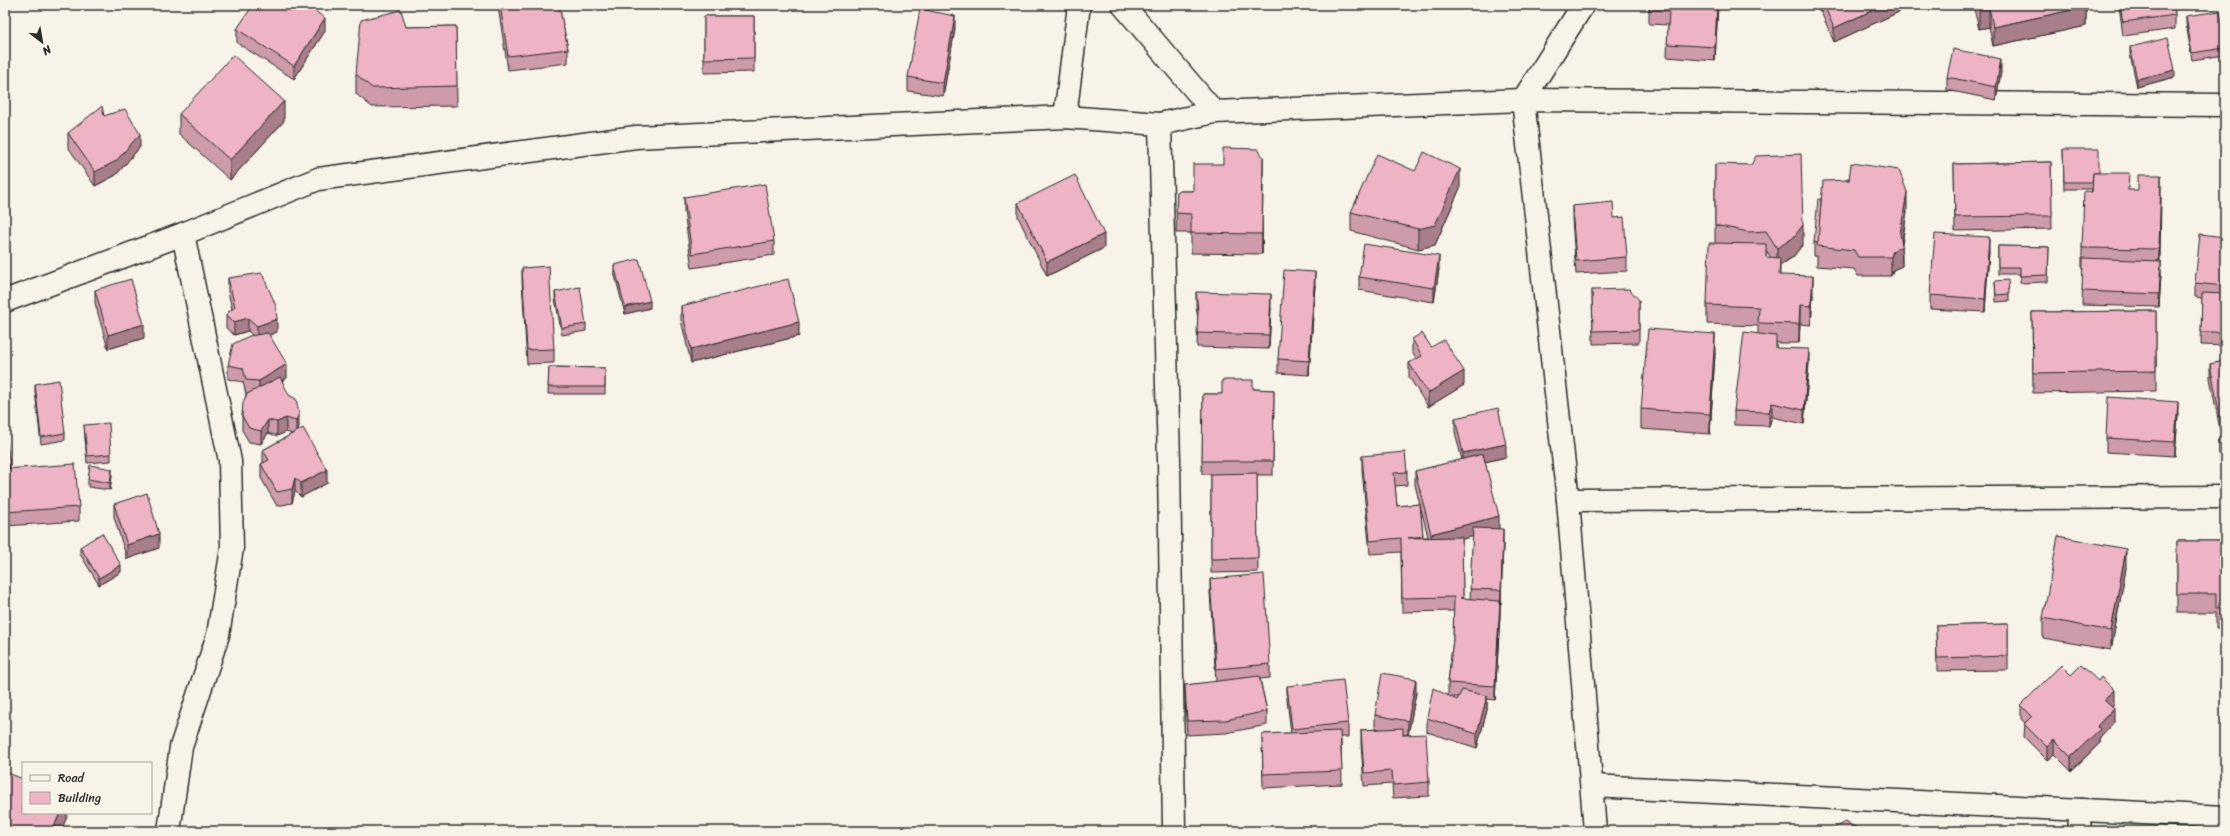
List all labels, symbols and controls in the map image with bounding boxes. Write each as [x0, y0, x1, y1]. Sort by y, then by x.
north arrow [22, 22, 62, 62]
text: N [38, 40, 56, 60]
legend [22, 762, 152, 814]
text: Road [58, 767, 85, 789]
text: Building [58, 787, 101, 809]

